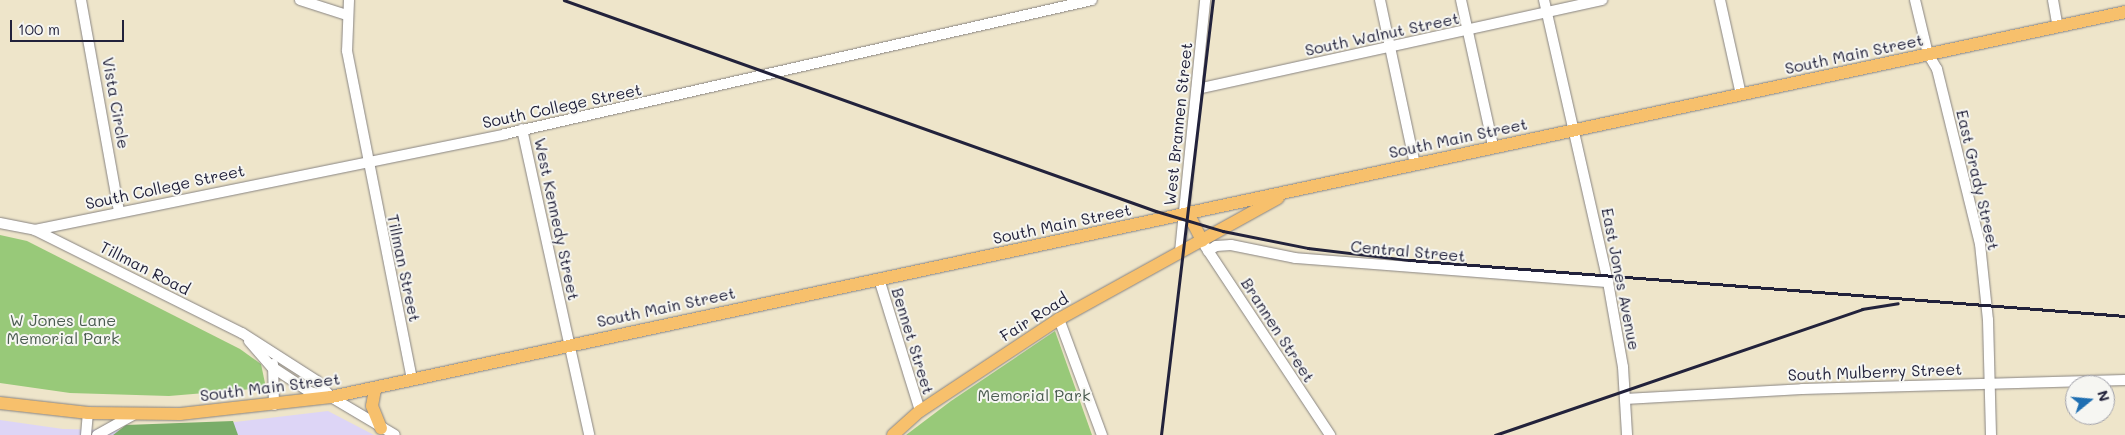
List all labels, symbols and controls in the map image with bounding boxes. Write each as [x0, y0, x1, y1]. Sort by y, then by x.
street label: South Walnut Street [1303, 8, 1461, 60]
scale bar [12, 10, 126, 42]
text: 100 m [18, 19, 60, 39]
street label: South Main Street [1783, 30, 1925, 78]
street label: West Brannen Street [1160, 41, 1196, 207]
street label: Vista Circle [98, 56, 134, 150]
street label: South College Street [481, 80, 643, 132]
street label: East Grady Street [1953, 108, 2003, 252]
street label: South Main Street [1387, 114, 1529, 162]
street label: West Kennedy Street [530, 136, 584, 302]
street label: South College Street [84, 161, 246, 213]
street label: South Main Street [991, 200, 1133, 248]
street label: East Jones Avenue [1598, 206, 1644, 352]
street label: Tillman Street [383, 212, 425, 324]
street label: Central Street [1350, 236, 1466, 266]
street label: Tillman Road [97, 237, 193, 299]
street label: Brannen Street [1237, 274, 1319, 386]
street label: South Main Street [595, 283, 737, 331]
street label: Bennet Street [888, 285, 938, 397]
street label: Fair Road [996, 289, 1072, 345]
park label: W Jones Lane Memorial Park [6, 310, 120, 348]
street label: South Mulberry Street [1787, 359, 1963, 385]
street label: South Main Street [199, 369, 341, 405]
north arrow [2065, 375, 2115, 425]
park label: Memorial Park [977, 385, 1091, 405]
text: N [2093, 388, 2115, 404]

